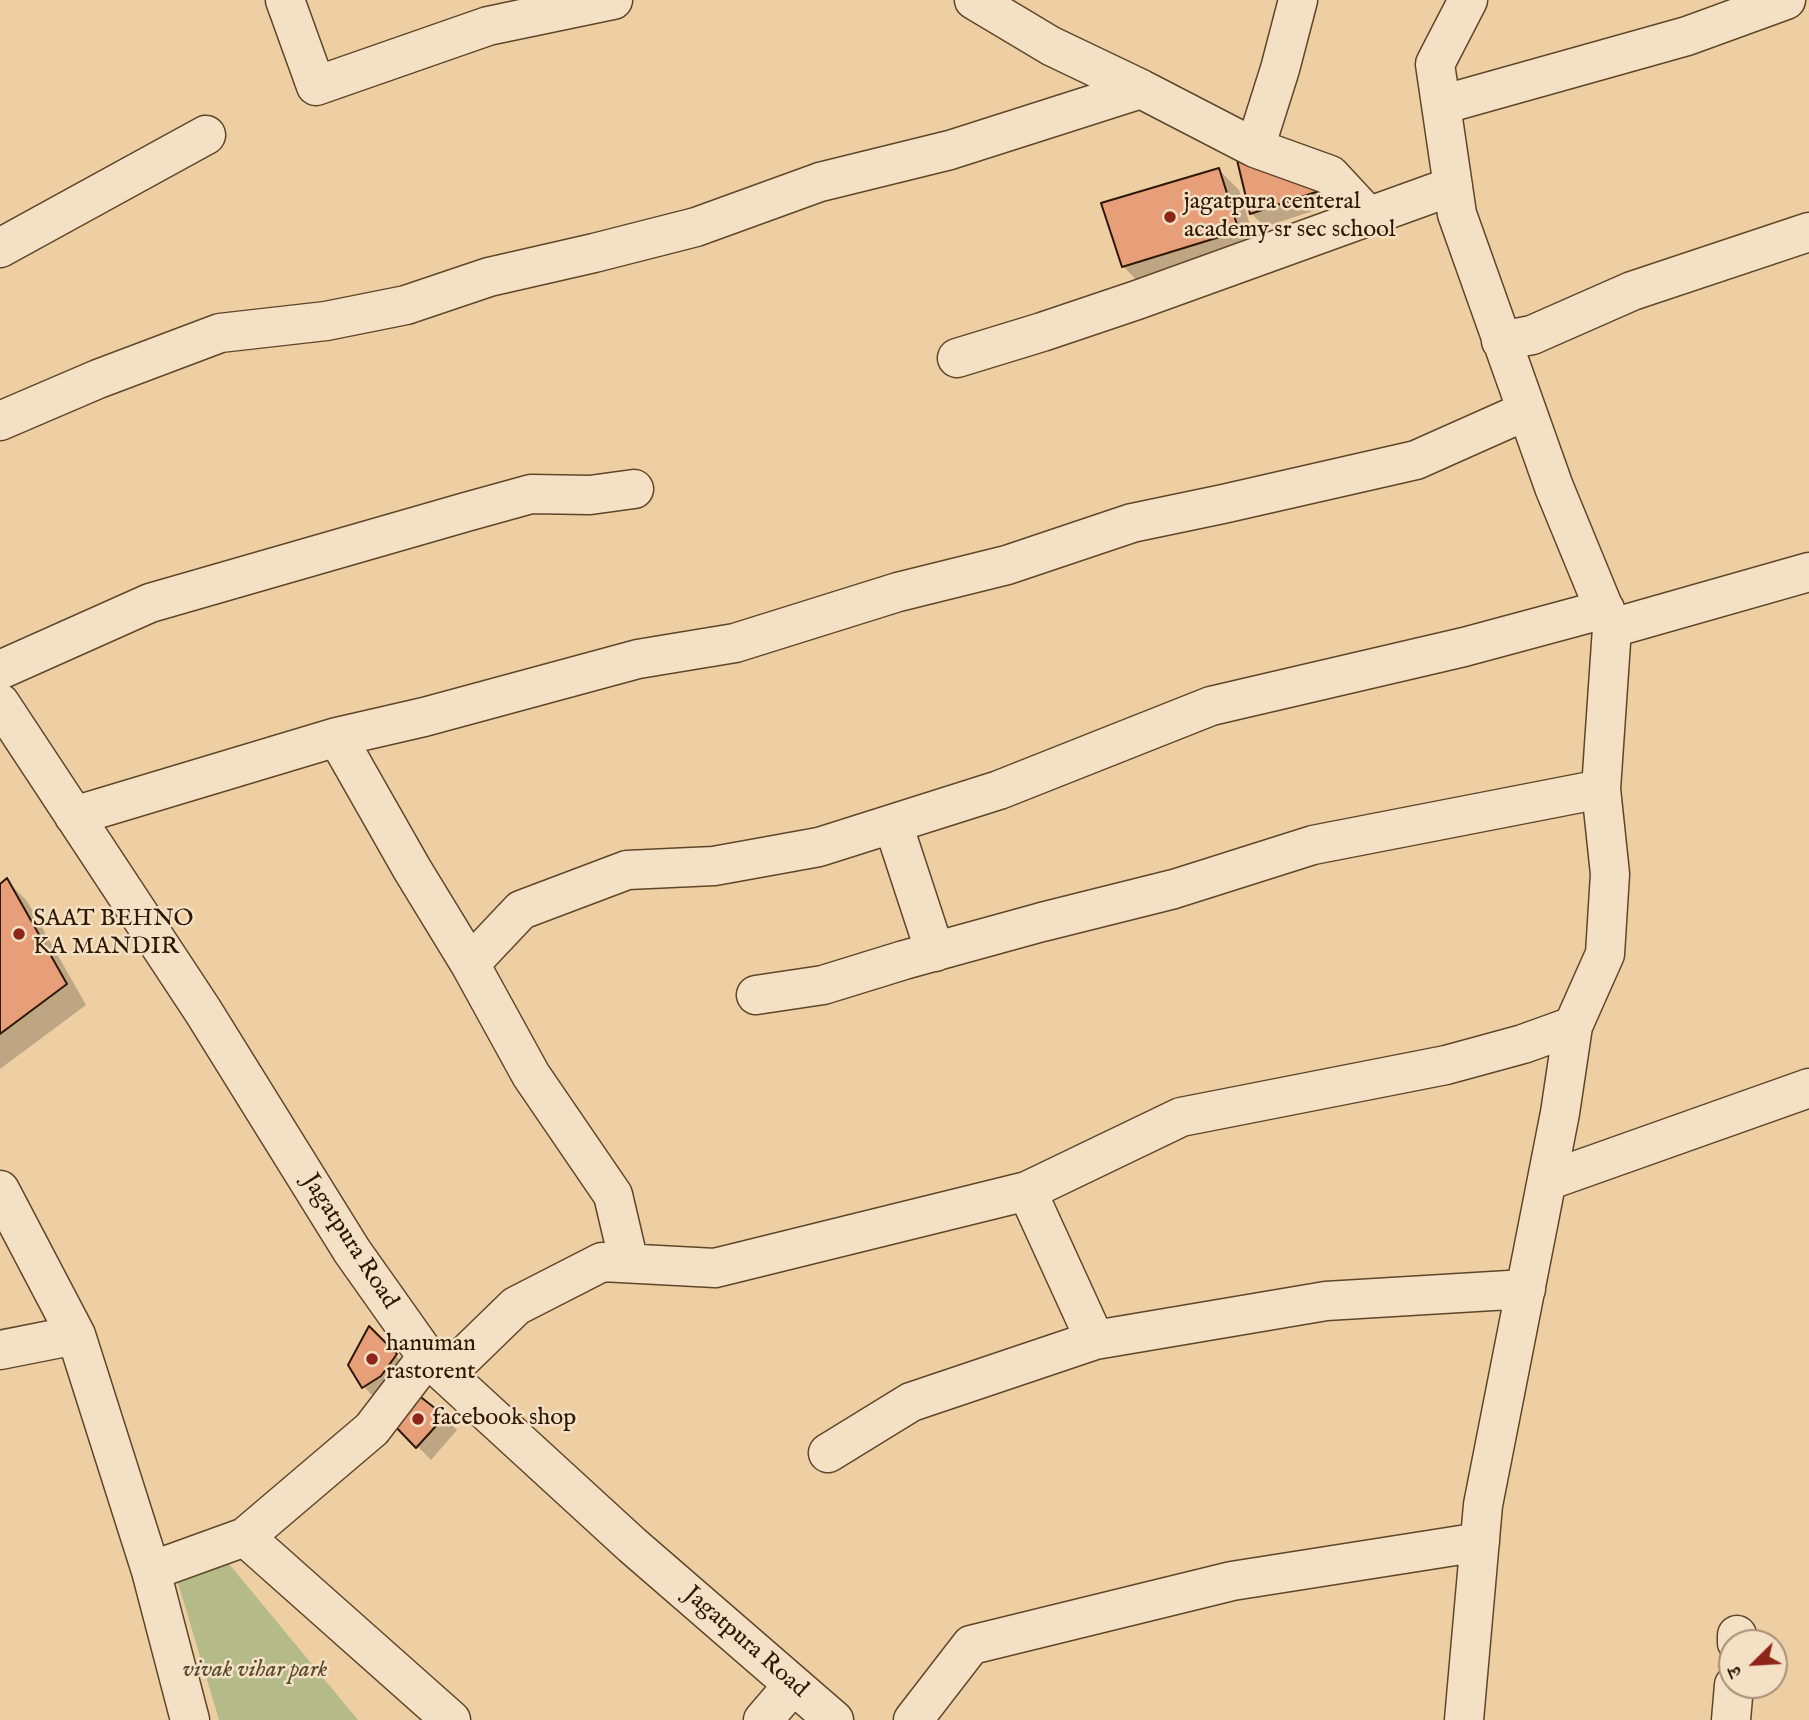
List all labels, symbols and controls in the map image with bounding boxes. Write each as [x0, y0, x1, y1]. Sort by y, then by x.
place label: jagatpura centeral academy sr sec school [1184, 189, 1396, 245]
marker: jagatpura centeral academy sr sec school [1162, 209, 1178, 225]
place label: SAAT BEHNO KA MANDIR [33, 906, 193, 962]
marker: SAAT BEHNO KA MANDIR [11, 926, 27, 942]
street label: Jagatpura Road [295, 1169, 403, 1315]
place label: hanuman rastorent [386, 1331, 476, 1387]
marker: hanuman rastorent [364, 1351, 380, 1367]
place label: facebook shop [432, 1405, 576, 1433]
marker: facebook shop [410, 1411, 426, 1427]
street label: Jagatpura Road [677, 1581, 813, 1705]
north arrow [1718, 1629, 1788, 1699]
park label: vivak vihar park [183, 1657, 327, 1685]
text: उ [1723, 1662, 1749, 1681]

